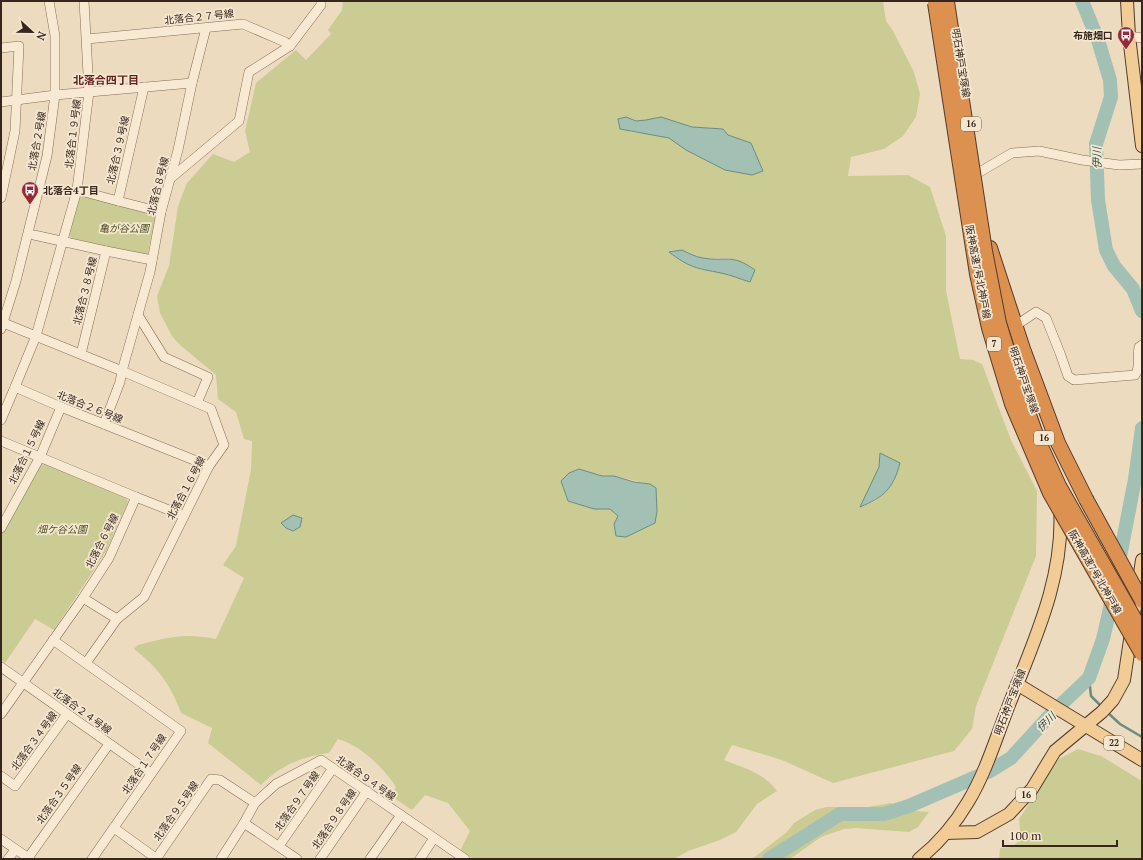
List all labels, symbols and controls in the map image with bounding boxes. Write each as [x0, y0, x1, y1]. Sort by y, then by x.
street label: 北落合２７号線 [164, 7, 234, 27]
north arrow [12, 12, 52, 52]
bus stop icon: 布施畑口 [1116, 25, 1136, 50]
street label: 明石神戸宝塚線 [949, 27, 973, 99]
text: N [33, 29, 49, 43]
place label: 布施畑口 [1073, 29, 1113, 42]
district label: 北落合四丁目 [73, 73, 139, 87]
street label: 北落合１９号線 [62, 98, 84, 170]
street label: 北落合２号線 [25, 110, 49, 172]
street label: 北落合３９号線 [104, 114, 132, 186]
road number: 16 [961, 117, 981, 131]
water label: 伊川 [1090, 146, 1104, 169]
street label: 北落合８号線 [144, 155, 172, 217]
bus stop icon: 北落合4丁目 [20, 180, 40, 205]
place label: 北落合4丁目 [43, 184, 99, 197]
park label: 亀が谷公園 [99, 222, 151, 235]
street label: 阪神高速7号北神戸線 [963, 224, 993, 320]
street label: 北落合３８号線 [70, 255, 100, 327]
road number: 7 [987, 337, 1001, 351]
street label: 明石神戸宝塚線 [1006, 345, 1042, 415]
street label: 北落合２６号線 [55, 388, 125, 426]
street label: 北落合１５号線 [6, 418, 48, 486]
road number: 16 [1034, 431, 1054, 445]
street label: 北落合１６号線 [164, 454, 208, 522]
street label: 北落合６号線 [83, 511, 121, 571]
park label: 畑ケ谷公園 [37, 523, 89, 536]
street label: 阪神高速7号北神戸線 [1066, 527, 1124, 617]
street label: 明石神戸宝塚線 [991, 667, 1029, 737]
street label: 北落合２４号線 [50, 685, 114, 737]
street label: 北落合３４号線 [8, 709, 60, 773]
water label: 伊川 [1033, 709, 1059, 735]
street label: 北落合１７号線 [119, 731, 169, 797]
road number: 22 [1104, 736, 1124, 750]
street label: 北落合９４号線 [334, 753, 398, 803]
street label: 北落合３５号線 [34, 762, 84, 826]
street label: 北落合９７号線 [272, 769, 322, 833]
street label: 北落合９５号線 [151, 779, 201, 843]
street label: 北落合９８号線 [309, 786, 359, 852]
road number: 16 [1016, 788, 1036, 802]
scale bar [1003, 822, 1117, 848]
text: 100 m [1009, 828, 1042, 843]

